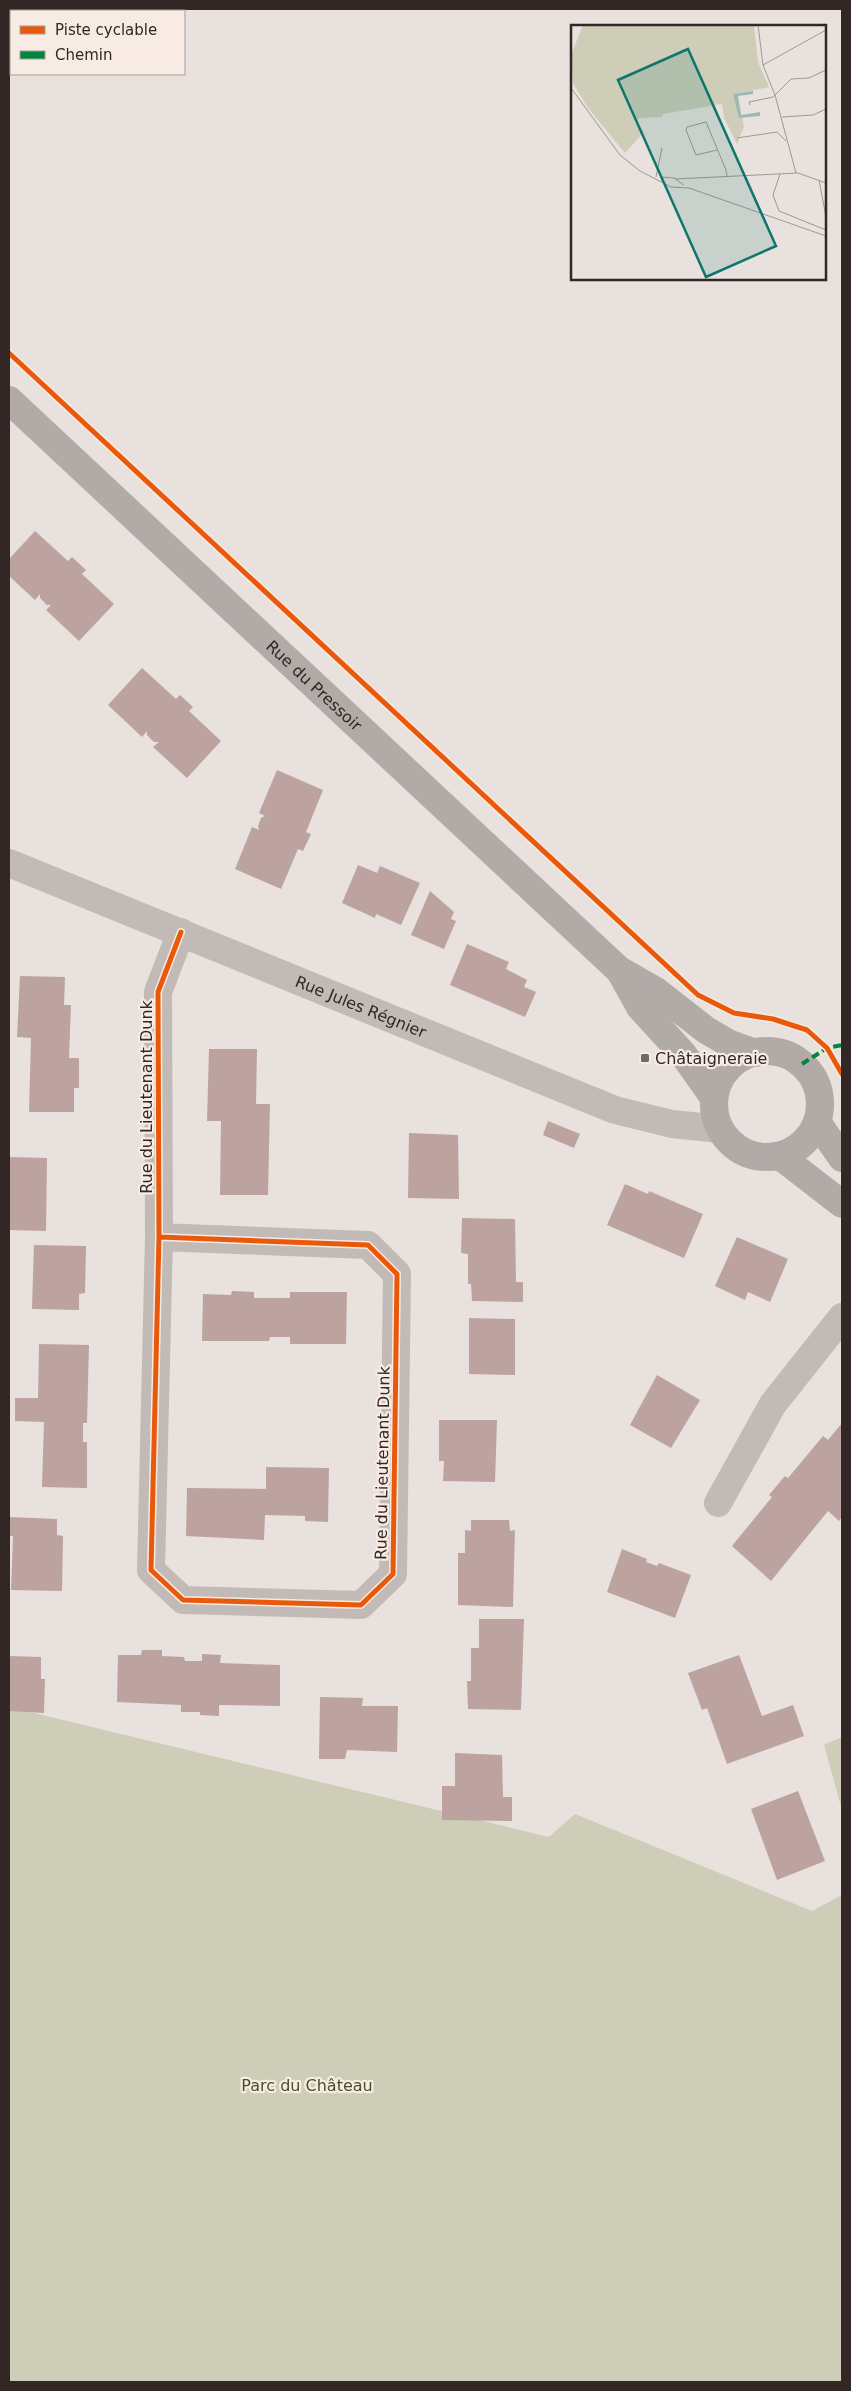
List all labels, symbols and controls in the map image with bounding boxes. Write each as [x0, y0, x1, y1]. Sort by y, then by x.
legend [10, 10, 185, 75]
text: Piste cyclable [55, 21, 157, 39]
inset map [571, 25, 826, 280]
text: Chemin [55, 46, 113, 64]
street label: Rue du Pressoir [262, 637, 366, 735]
street label: Rue Jules Régnier [293, 972, 429, 1042]
street label: Rue du Lieutenant Dunk [137, 999, 156, 1194]
place label: Châtaigneraie [655, 1049, 767, 1068]
marker: Châtaigneraie [639, 1052, 651, 1064]
street label: Rue du Lieutenant Dunk [371, 1365, 394, 1560]
park label: Parc du Château [241, 2076, 373, 2095]

